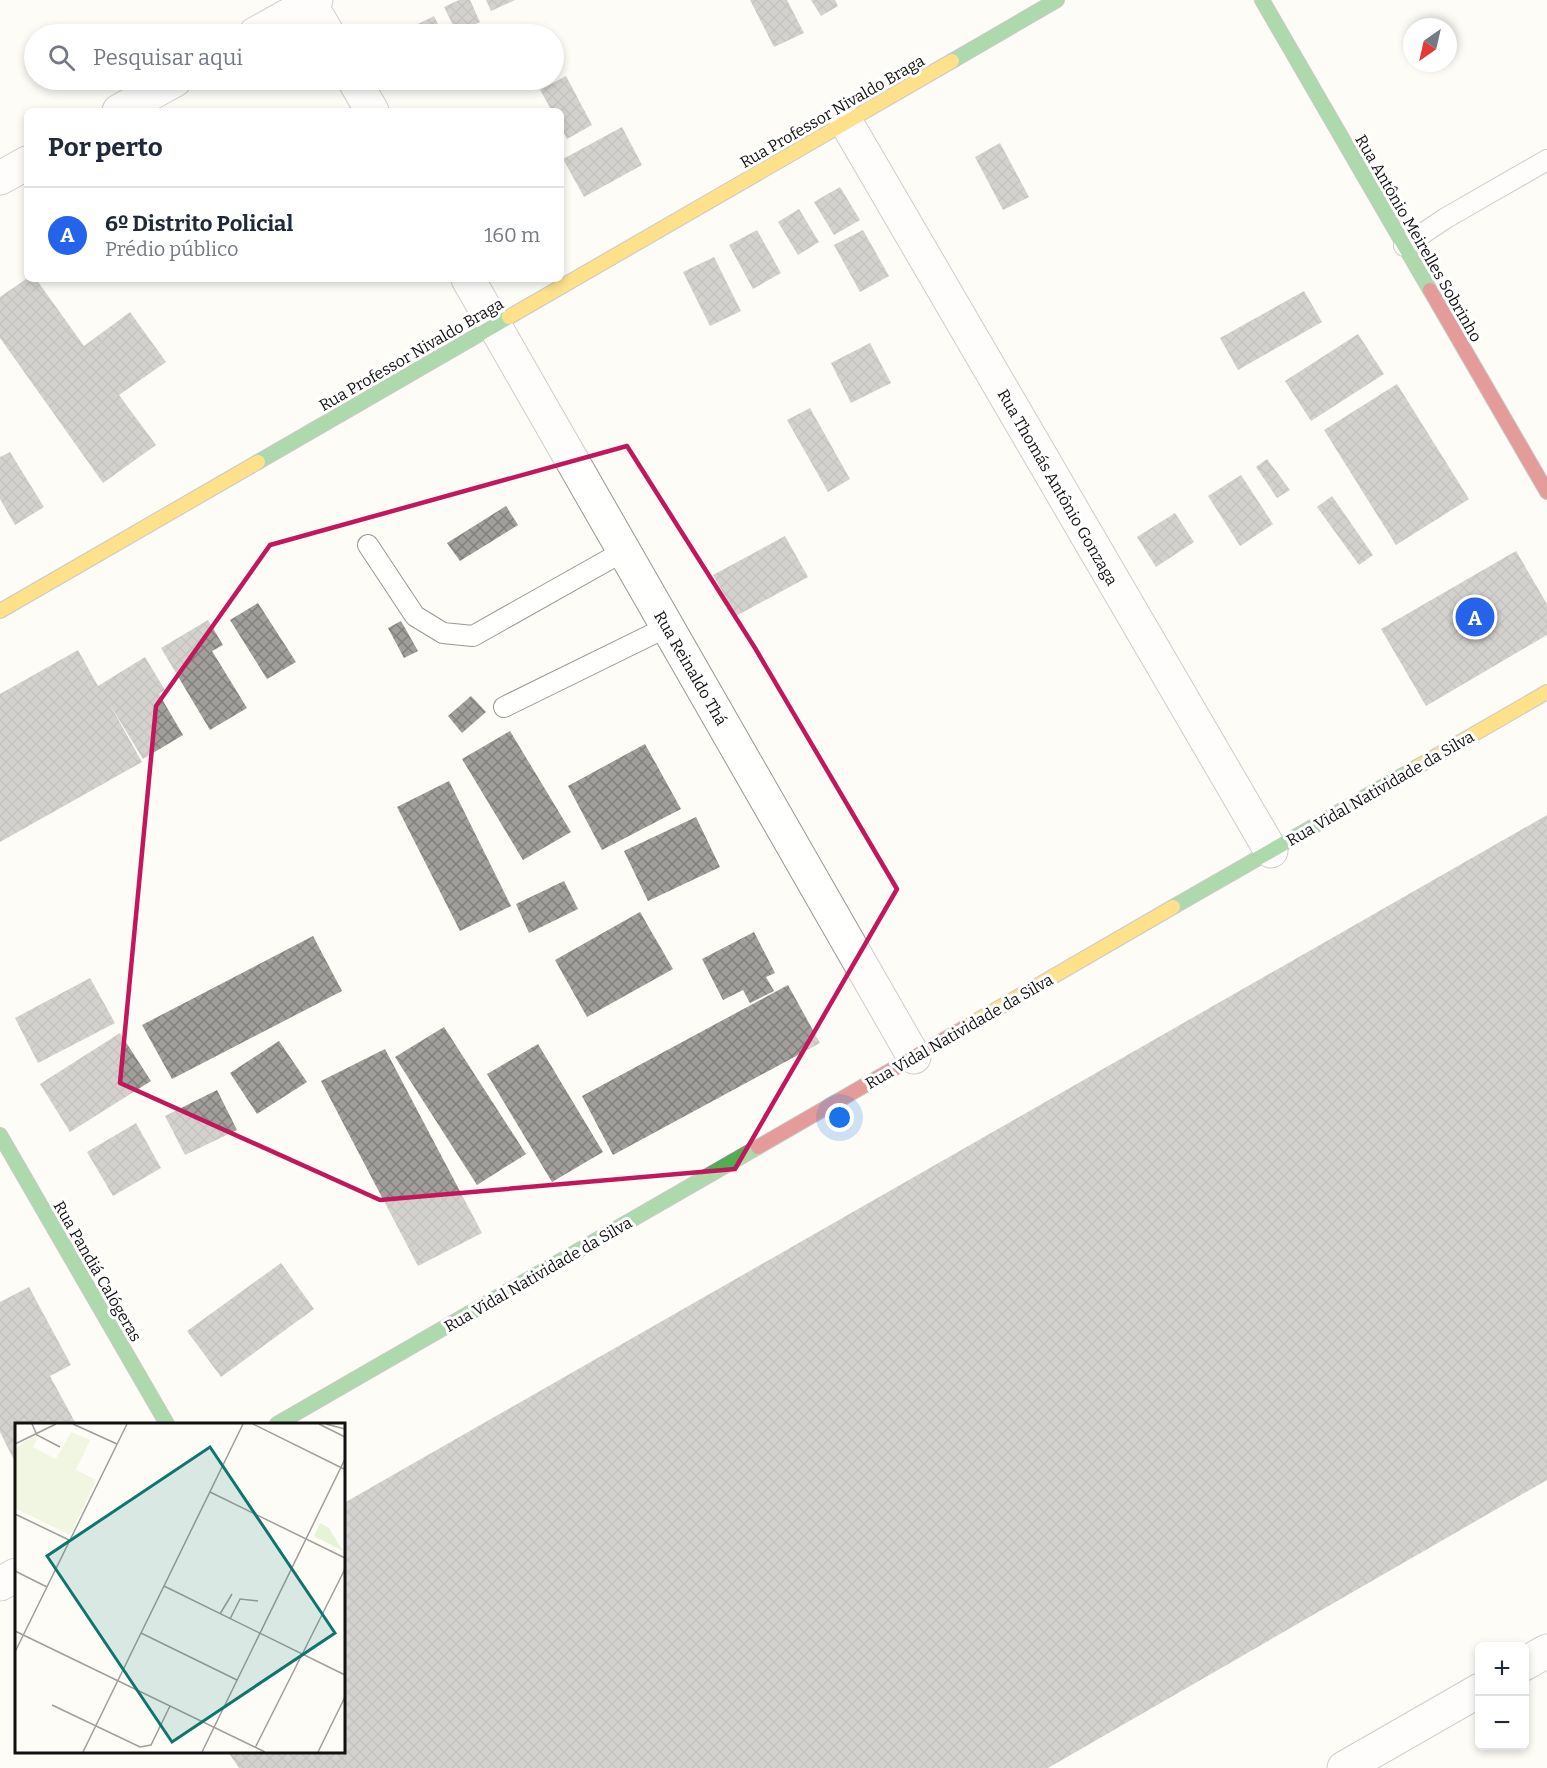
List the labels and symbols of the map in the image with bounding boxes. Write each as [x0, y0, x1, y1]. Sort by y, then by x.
north arrow [1403, 18, 1457, 72]
street label: Rua Professor Nivaldo Braga [737, 51, 928, 172]
street label: Rua Antônio Meirelles Sobrinho [1351, 131, 1486, 345]
street label: Rua Professor Nivaldo Braga [316, 294, 507, 415]
street label: Rua Thomás Antônio Gonzaga [993, 386, 1122, 589]
pin: A [1456, 594, 1494, 640]
street label: Rua Reinaldo Thá [650, 608, 731, 729]
street label: Rua Vidal Natividade da Silva [1283, 727, 1478, 850]
street label: Rua Vidal Natividade da Silva [862, 970, 1057, 1093]
your location [825, 1103, 854, 1132]
street label: Rua Pandiá Calógeras [50, 1198, 146, 1345]
street label: Rua Vidal Natividade da Silva [441, 1213, 636, 1336]
inset map [15, 1423, 345, 1753]

